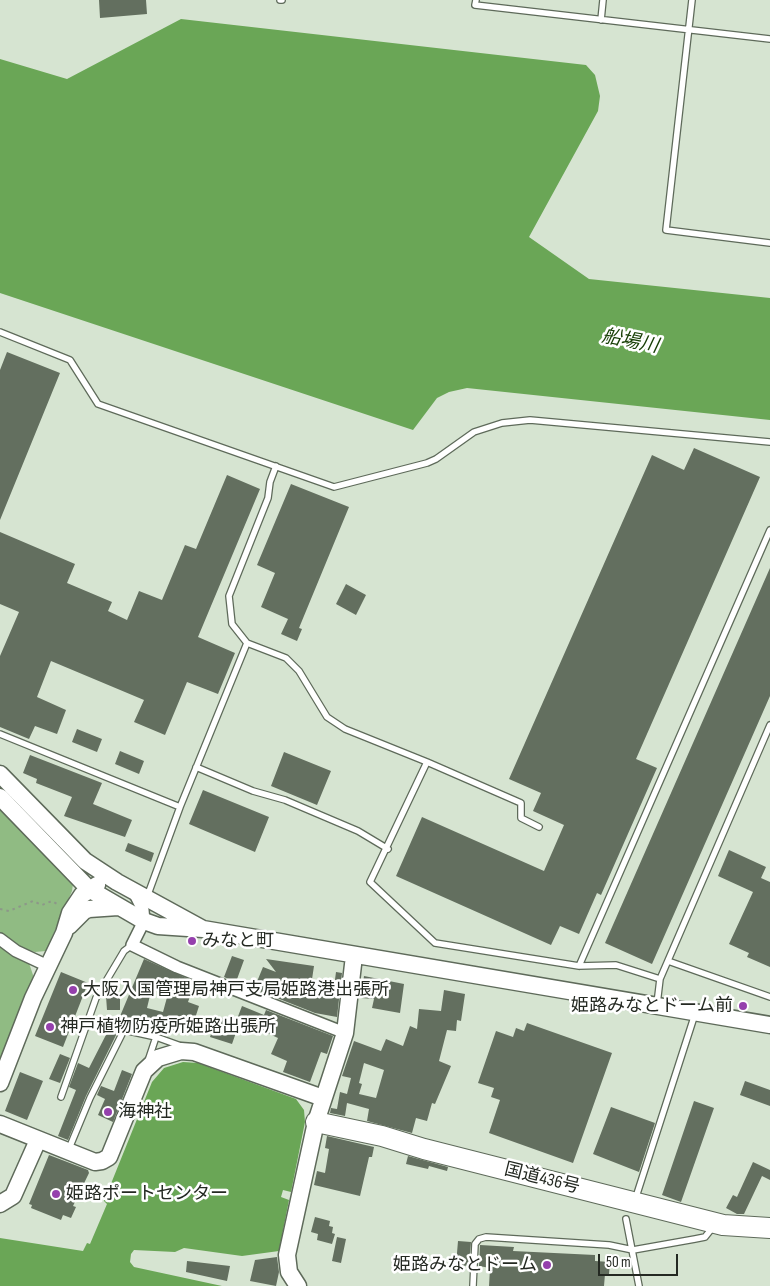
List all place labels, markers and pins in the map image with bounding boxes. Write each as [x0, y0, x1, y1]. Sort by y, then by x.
place label: みなと町 [202, 930, 274, 952]
marker: みなと町 [186, 935, 198, 947]
place label: 大阪入国管理局神戸支局姫路港出張所 [83, 979, 389, 1001]
marker: 大阪入国管理局神戸支局姫路港出張所 [67, 984, 79, 996]
place label: 姫路みなとドーム前 [571, 995, 733, 1017]
marker: 姫路みなとドーム前 [737, 1000, 749, 1012]
place label: 神戸植物防疫所姫路出張所 [60, 1016, 276, 1038]
marker: 神戸植物防疫所姫路出張所 [44, 1021, 56, 1033]
place label: 海神社 [118, 1101, 172, 1123]
marker: 海神社 [102, 1106, 114, 1118]
place label: 姫路ポートセンター [66, 1183, 228, 1205]
marker: 姫路ポートセンター [50, 1188, 62, 1200]
place label: 姫路みなとドーム [393, 1254, 537, 1276]
marker: 姫路みなとドーム [541, 1259, 553, 1271]

